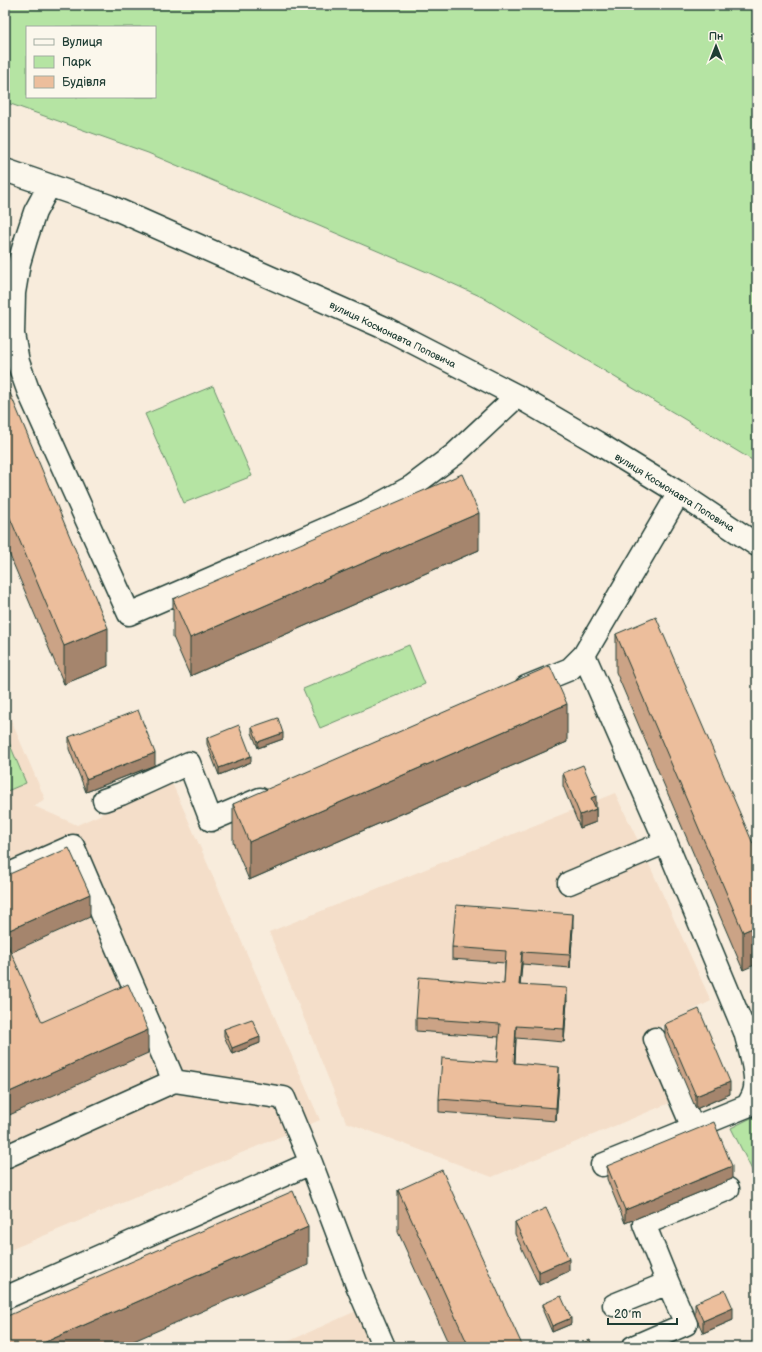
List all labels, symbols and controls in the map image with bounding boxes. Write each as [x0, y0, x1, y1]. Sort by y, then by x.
legend [26, 26, 156, 98]
north arrow [696, 26, 736, 66]
text: Пн [709, 30, 723, 43]
text: Вулиця [62, 35, 103, 50]
text: Парк [62, 55, 92, 70]
text: Будівля [62, 75, 106, 90]
street label: вулиця Космонавта Поповича [327, 299, 458, 371]
street label: вулиця Космонавта Поповича [612, 451, 737, 535]
scale bar [608, 1300, 677, 1326]
text: 20 m [614, 1307, 641, 1322]

